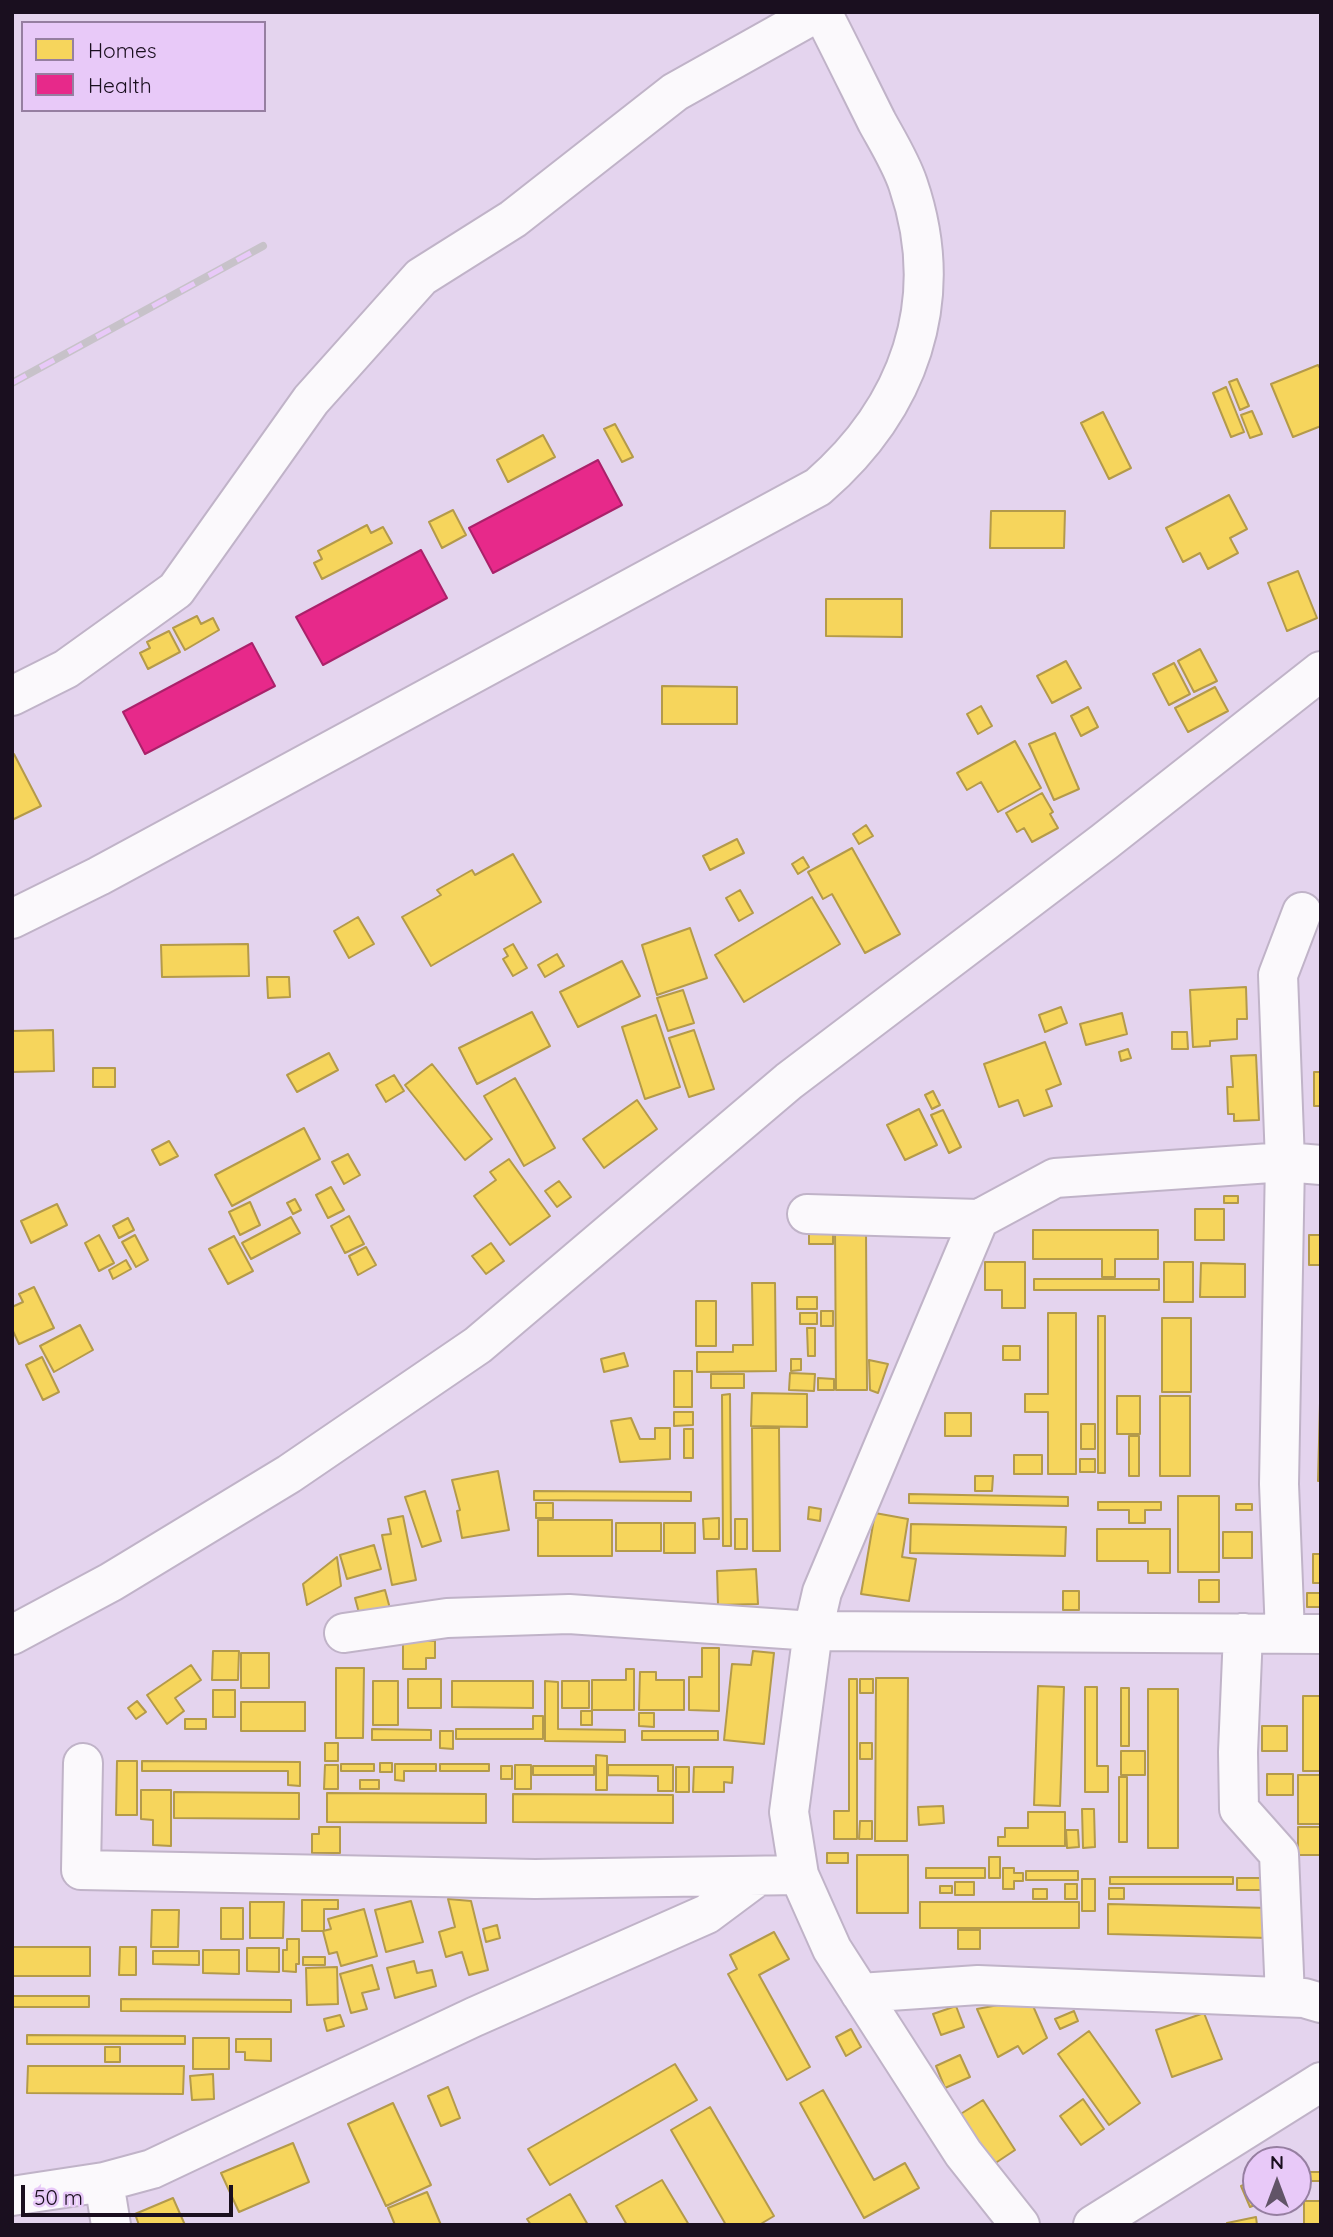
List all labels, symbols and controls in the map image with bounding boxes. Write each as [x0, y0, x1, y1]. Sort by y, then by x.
legend [21, 21, 266, 112]
text: Homes [88, 37, 157, 63]
text: Health [88, 72, 152, 98]
north arrow [1242, 2146, 1312, 2216]
text: N [1270, 2150, 1284, 2174]
scale bar [24, 2170, 236, 2214]
text: 50 m [34, 2184, 83, 2210]

